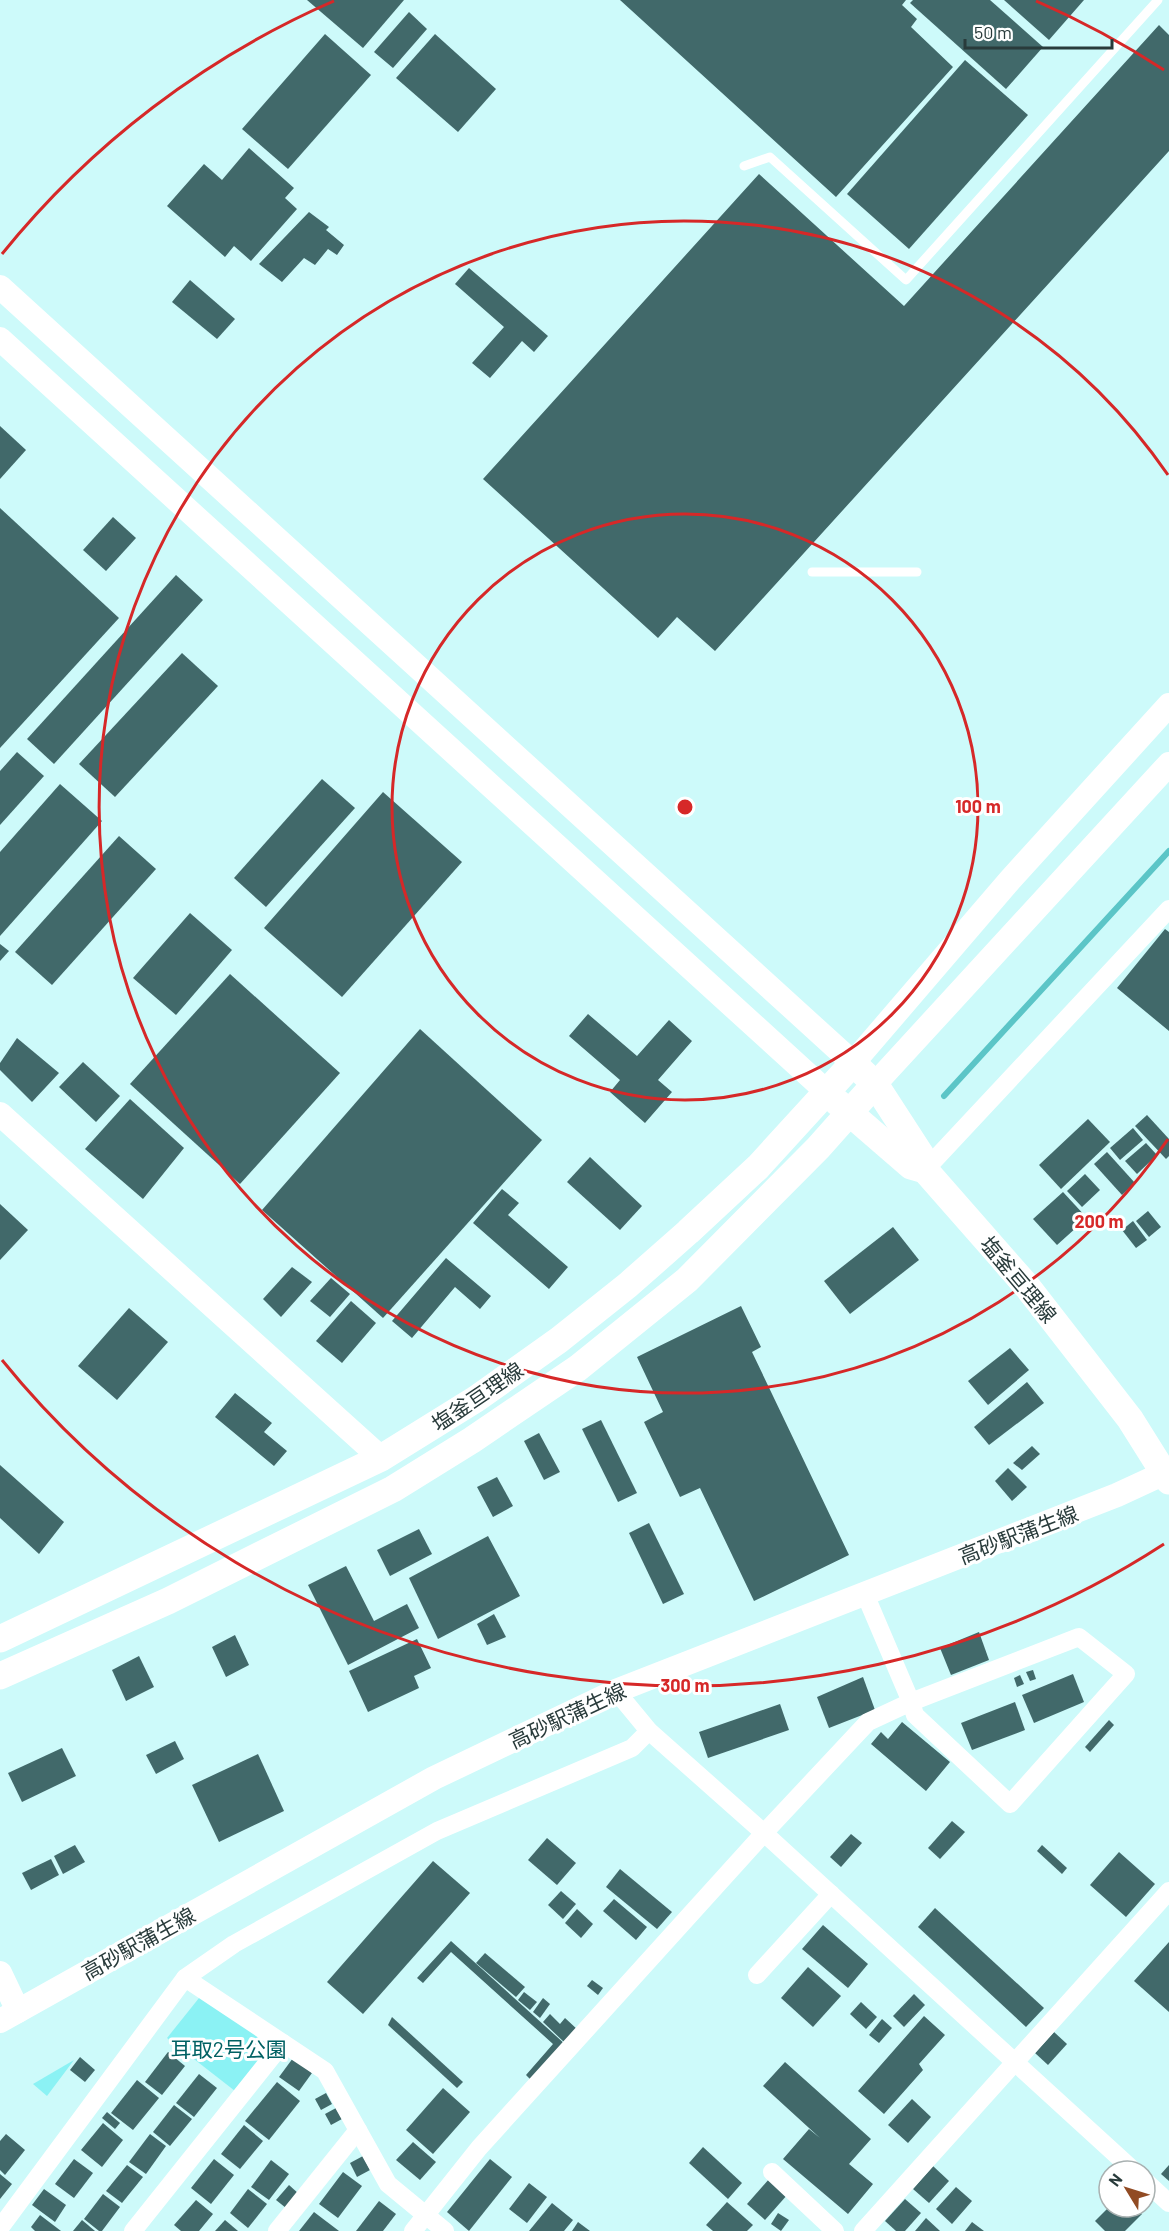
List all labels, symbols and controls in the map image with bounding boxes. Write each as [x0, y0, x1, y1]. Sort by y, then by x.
scale bar [965, 12, 1112, 50]
text: 50 m [974, 21, 1012, 43]
text: 100 m [955, 795, 1001, 817]
centre of rings [675, 797, 695, 817]
text: 200 m [1074, 1210, 1124, 1232]
street label: 塩釜亘理線 [976, 1231, 1062, 1327]
street label: 塩釜亘理線 [426, 1356, 528, 1436]
street label: 高砂駅蒲生線 [955, 1500, 1081, 1568]
text: 300 m [661, 1674, 709, 1696]
street label: 高砂駅蒲生線 [505, 1677, 629, 1753]
street label: 高砂駅蒲生線 [77, 1902, 199, 1984]
park label: 耳取2号公園 [171, 2036, 287, 2061]
north arrow [1097, 2159, 1157, 2219]
text: N [1104, 2169, 1126, 2189]

